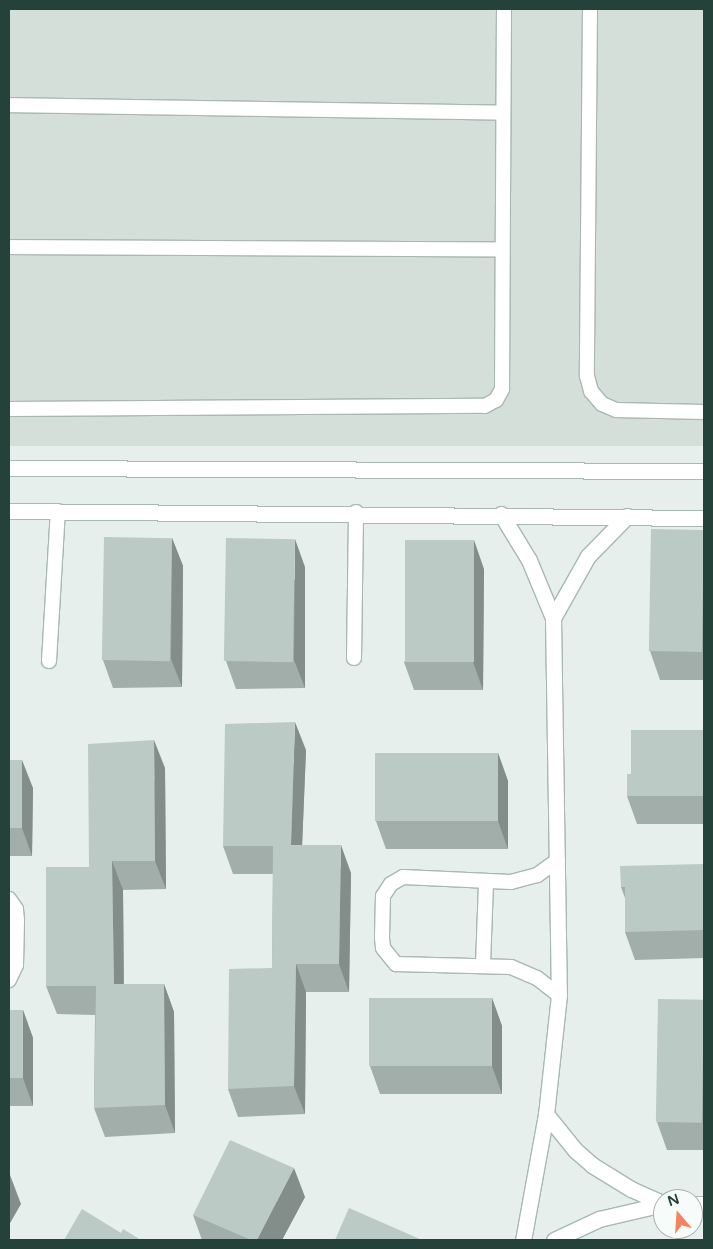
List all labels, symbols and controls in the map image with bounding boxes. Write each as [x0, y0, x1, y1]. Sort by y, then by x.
north arrow [653, 1189, 703, 1239]
text: N [666, 1190, 681, 1210]

